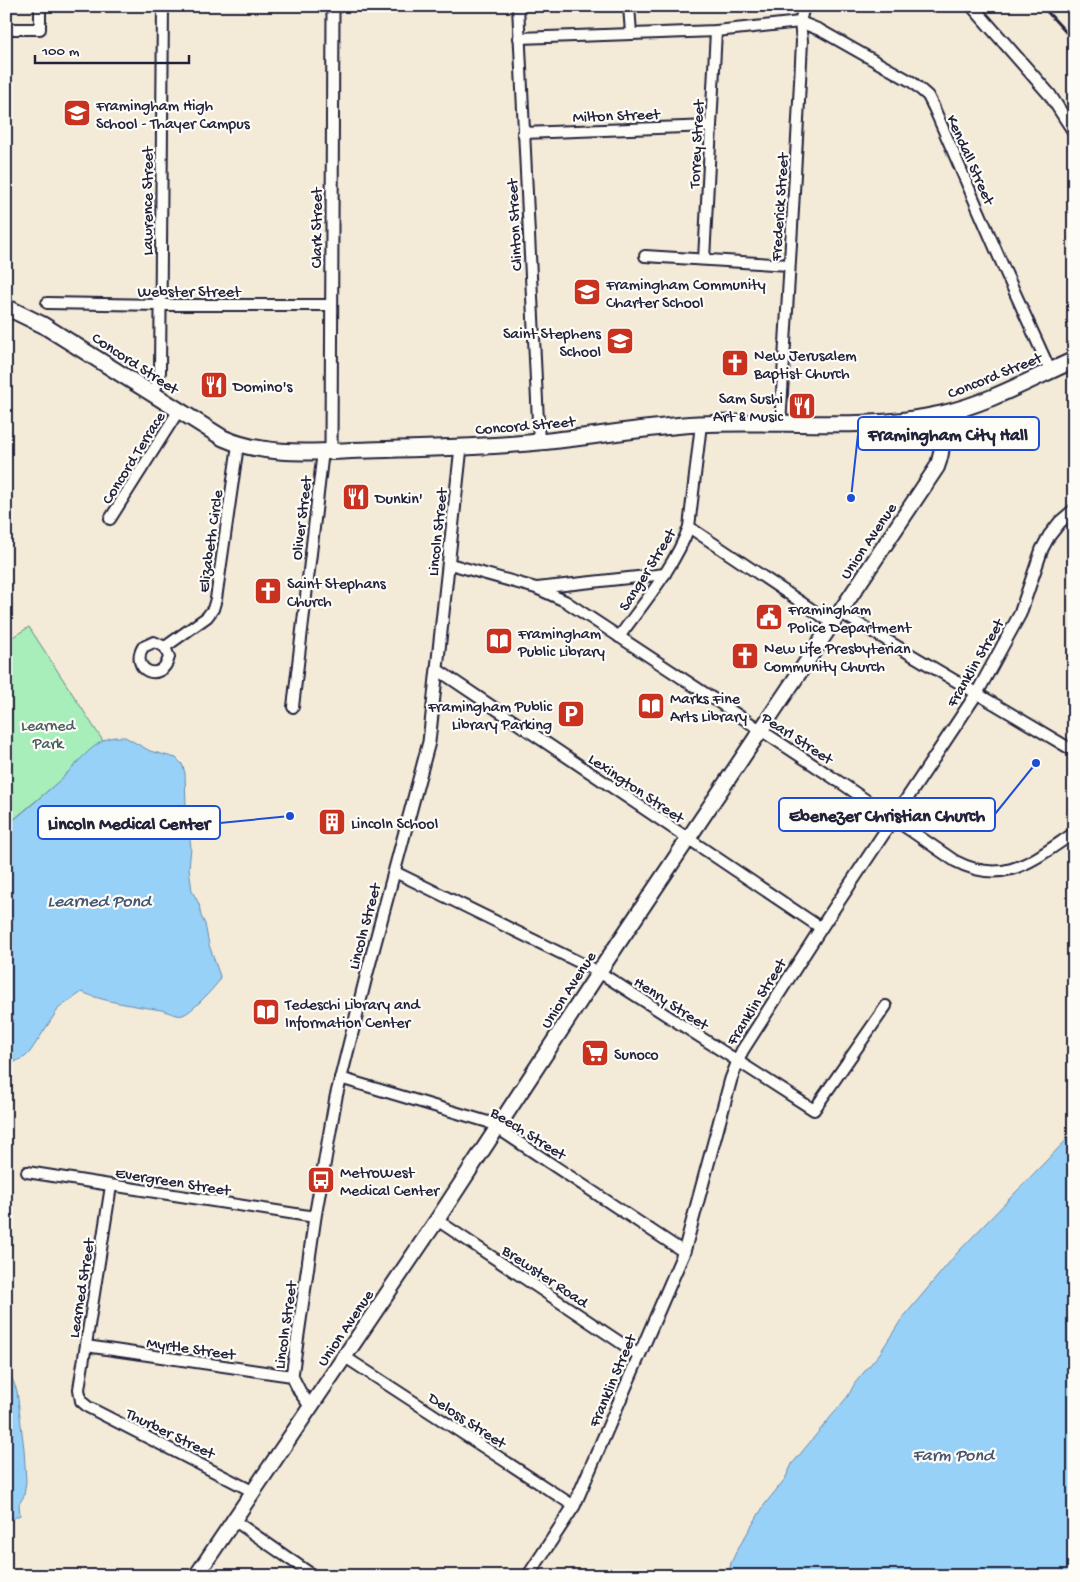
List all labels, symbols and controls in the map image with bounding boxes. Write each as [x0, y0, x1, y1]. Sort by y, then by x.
scale bar [35, 32, 189, 64]
text: 100 m [41, 43, 80, 61]
school or university icon: Framingham High School - Thayer Campus [62, 98, 92, 128]
place label: Framingham High School - Thayer Campus [95, 98, 251, 135]
street label: Torrey Street [687, 98, 710, 190]
street label: Milton Street [572, 106, 661, 129]
street label: Kendall Street [941, 113, 998, 210]
street label: Lawrence Street [140, 145, 159, 255]
street label: Frederick Street [768, 151, 795, 263]
street label: Clinton Street [505, 177, 528, 271]
street label: Clark Street [309, 186, 328, 268]
school or university icon: Framingham Community Charter School [572, 277, 602, 307]
place label: Framingham Community Charter School [605, 277, 766, 314]
street label: Webster Street [137, 284, 242, 303]
place label: Saint Stephens School [503, 326, 602, 363]
school or university icon: Saint Stephens School [605, 326, 635, 356]
street label: Concord Street [87, 330, 182, 401]
church icon: New Jerusalem Baptist Church [720, 348, 750, 378]
place label: New Jerusalem Baptist Church [753, 348, 857, 385]
street label: Concord Street [945, 349, 1047, 405]
restaurant icon: Domino's [199, 370, 229, 400]
place label: Domino's [232, 379, 294, 398]
place label: Sam Sushi Art & Music [713, 391, 784, 428]
restaurant icon: Sam Sushi Art & Music [787, 391, 817, 421]
street label: Concord Terrace [99, 408, 171, 509]
street label: Concord Street [475, 414, 577, 441]
callout: Framingham City Hall [858, 417, 1039, 450]
text: Framingham City Hall [867, 426, 1028, 447]
street label: Oliver Street [289, 474, 318, 561]
restaurant icon: Dunkin' [341, 482, 371, 512]
street label: Lincoln Street [425, 486, 454, 577]
street label: Elizabeth Circle [196, 488, 229, 594]
place label: Dunkin' [374, 491, 423, 510]
street label: Union Avenue [837, 500, 903, 584]
street label: Sanger Street [616, 525, 683, 615]
church icon: Saint Stephans Church [253, 576, 283, 606]
place label: Saint Stephans Church [287, 576, 387, 613]
public building icon: Framingham Police Department [754, 602, 784, 632]
place label: Framingham Police Department [787, 602, 912, 639]
street label: Franklin Street [944, 615, 1011, 712]
library icon: Framingham Public Library [484, 626, 514, 656]
place label: Framingham Public Library [517, 626, 605, 663]
church icon: New Life Presbyterian Community Church [730, 641, 760, 671]
place label: New Life Presbyterian Community Church [764, 641, 911, 678]
library icon: Marks Fine Arts Library [636, 691, 666, 721]
place label: Marks Fine Arts Library [670, 691, 747, 728]
place label: Framingham Public Library Parking [427, 699, 553, 736]
parking icon: Framingham Public Library Parking [556, 699, 586, 729]
street label: Pearl Street [756, 709, 837, 771]
park label: Learned Park [21, 718, 77, 755]
street label: Lexington Street [583, 751, 688, 830]
callout: Ebenezer Christian Church [779, 798, 995, 831]
callout: Lincoln Medical Center [38, 806, 220, 839]
building icon: Lincoln School [317, 807, 347, 837]
text: Ebenezer Christian Church [789, 807, 985, 828]
text: Lincoln Medical Center [48, 815, 213, 836]
place label: Lincoln School [351, 816, 438, 835]
street label: Lincoln Street [346, 880, 387, 972]
water label: Learned Pond [47, 892, 153, 913]
street label: Union Avenue [538, 948, 602, 1033]
street label: Franklin Street [723, 955, 793, 1051]
street label: Henry Street [629, 974, 712, 1037]
library icon: Tedeschi Library and Information Center [251, 997, 281, 1027]
place label: Tedeschi Library and Information Center [284, 997, 421, 1034]
supermarket icon: Sunoco [580, 1038, 610, 1068]
place label: Sunoco [614, 1047, 659, 1066]
street label: Beech Street [485, 1104, 570, 1166]
street label: Evergreen Street [114, 1165, 233, 1202]
bus stop icon: MetroWest Medical Center [306, 1165, 336, 1195]
place label: MetroWest Medical Center [340, 1165, 440, 1202]
street label: Learned Street [66, 1236, 101, 1340]
street label: Brewster Road [497, 1242, 592, 1315]
street label: Lincoln Street [272, 1279, 303, 1371]
street label: Union Avenue [314, 1287, 380, 1371]
street label: Franklin Street [586, 1331, 643, 1431]
street label: Myrtle Street [145, 1335, 238, 1366]
street label: Deloss Street [423, 1389, 510, 1455]
street label: Thurber Street [121, 1405, 218, 1466]
water label: Farm Pond [913, 1446, 996, 1467]

